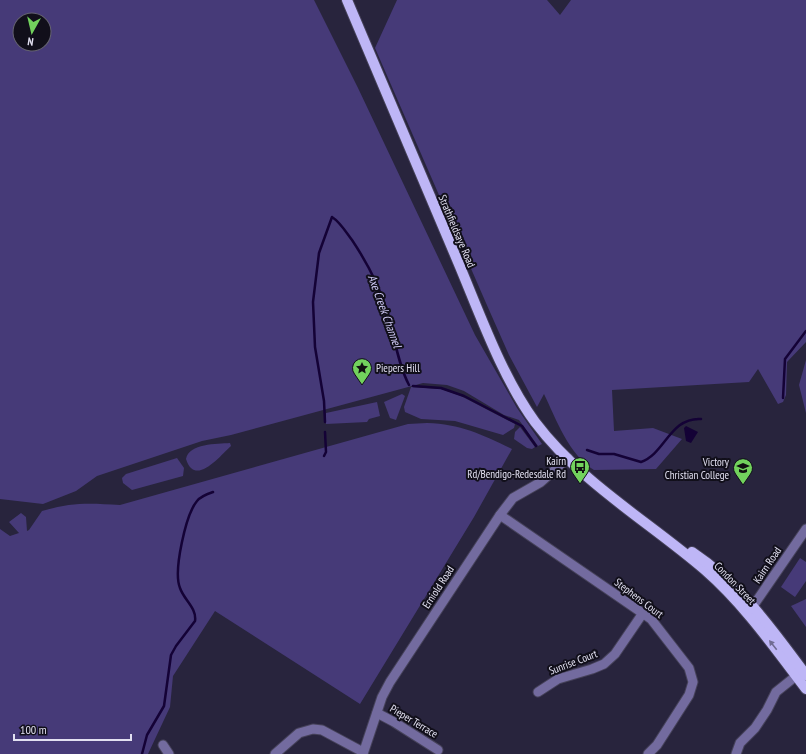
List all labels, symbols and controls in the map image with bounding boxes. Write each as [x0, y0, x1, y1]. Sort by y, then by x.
north arrow [12, 12, 52, 52]
text: N [27, 35, 35, 49]
street label: Strathfieldsaye Road [435, 193, 479, 270]
water label: Axe Creek Channel [365, 272, 406, 351]
place icon: Piepers Hill [351, 357, 373, 385]
place label: Piepers Hill [376, 361, 420, 375]
place label: Kairn Rd/Bendigo-Redesdale Rd [467, 454, 566, 481]
place label: Victory Christian College [665, 455, 730, 482]
bus stop icon: Kairn Rd/Bendigo-Redesdale Rd [569, 456, 591, 484]
school or university icon: Victory Christian College [732, 457, 754, 485]
street label: Kairn Road [750, 544, 784, 586]
street label: Condon Street [711, 559, 759, 607]
street label: Erniold Road [419, 563, 457, 611]
street label: Stephens Court [612, 575, 666, 621]
one-way arrow [769, 640, 777, 651]
street label: Sunrise Court [547, 646, 599, 678]
street label: Pieper Terrace [388, 701, 441, 741]
scale bar [14, 716, 131, 742]
text: 100 m [20, 722, 47, 737]

